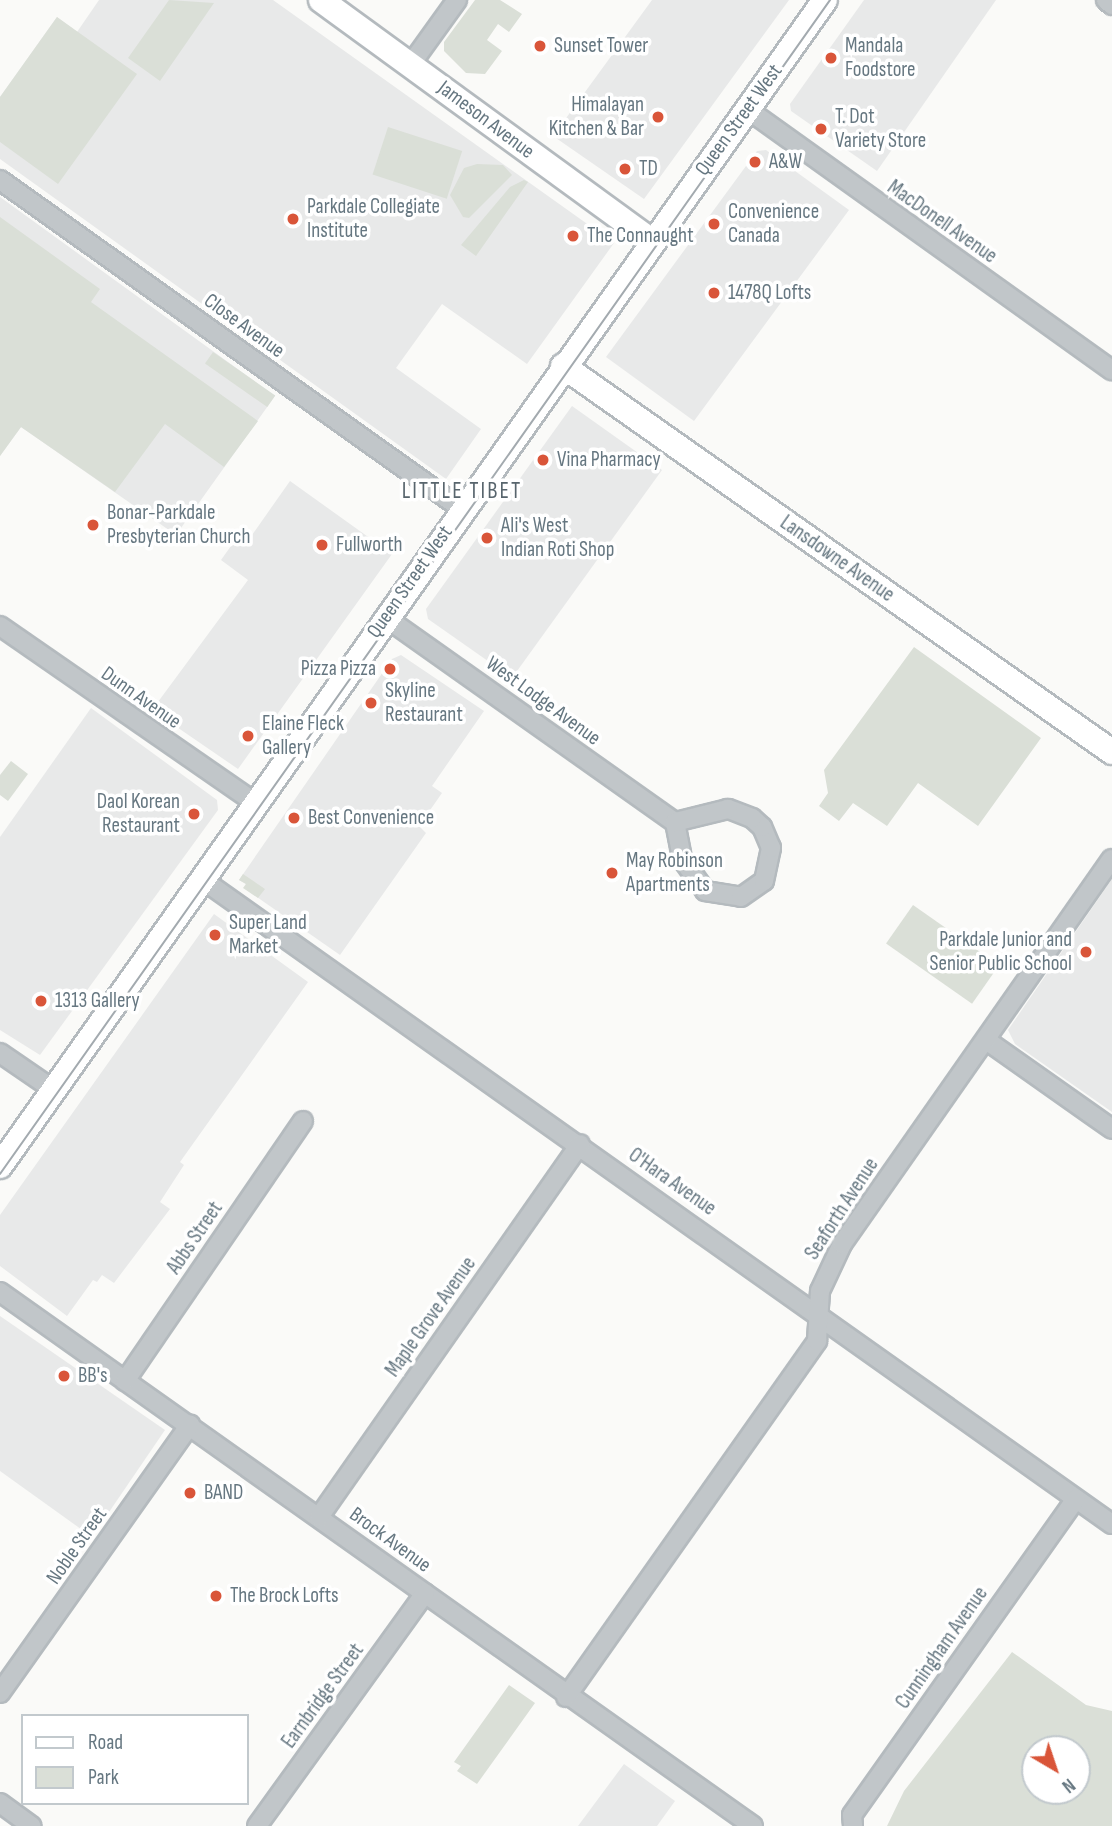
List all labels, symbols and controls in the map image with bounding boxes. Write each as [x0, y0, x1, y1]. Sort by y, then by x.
place label: Sunset Tower [554, 33, 648, 59]
place label: Mandala Foodstore [845, 33, 915, 83]
marker: Sunset Tower [532, 38, 548, 54]
marker: Mandala Foodstore [823, 50, 839, 66]
street label: Queen Street West [690, 59, 788, 181]
street label: Jameson Avenue [433, 76, 539, 164]
place label: Himalayan Kitchen & Bar [549, 92, 644, 142]
place label: T. Dot Variety Store [835, 104, 926, 154]
marker: Himalayan Kitchen & Bar [650, 109, 666, 125]
marker: T. Dot Variety Store [813, 121, 829, 137]
place label: A&W [769, 149, 802, 175]
marker: A&W [747, 154, 763, 170]
place label: TD [639, 156, 658, 182]
marker: TD [617, 161, 633, 177]
street label: MacDonell Avenue [882, 175, 1002, 269]
place label: Parkdale Collegiate Institute [307, 194, 440, 244]
place label: Convenience Canada [728, 199, 819, 249]
marker: Parkdale Collegiate Institute [285, 211, 301, 227]
marker: Convenience Canada [706, 216, 722, 232]
place label: The Connaught [587, 223, 694, 249]
marker: The Connaught [565, 228, 581, 244]
place label: 1478Q Lofts [728, 280, 811, 306]
marker: 1478Q Lofts [706, 285, 722, 301]
street label: Close Avenue [199, 288, 289, 364]
place label: Vina Pharmacy [557, 447, 661, 473]
marker: Vina Pharmacy [535, 452, 551, 468]
district label: LITTLE TIBET [403, 477, 521, 505]
place label: Bonar-Parkdale Presbyterian Church [107, 500, 250, 550]
street label: Lansdowne Avenue [775, 510, 899, 608]
place label: Ali's West Indian Roti Shop [501, 513, 615, 563]
marker: Bonar-Parkdale Presbyterian Church [85, 517, 101, 533]
street label: Queen Street West [362, 521, 458, 643]
marker: Ali's West Indian Roti Shop [479, 530, 495, 546]
place label: Fullworth [336, 532, 403, 558]
marker: Fullworth [314, 537, 330, 553]
street label: West Lodge Avenue [481, 651, 605, 751]
place label: Pizza Pizza [301, 656, 376, 682]
street label: Dunn Avenue [96, 661, 186, 735]
marker: Pizza Pizza [382, 661, 398, 677]
place label: Skyline Restaurant [385, 678, 463, 728]
marker: Skyline Restaurant [363, 695, 379, 711]
place label: Elaine Fleck Gallery [262, 711, 344, 761]
marker: Elaine Fleck Gallery [240, 728, 256, 744]
place label: Daol Korean Restaurant [97, 789, 180, 839]
place label: Best Convenience [308, 805, 434, 831]
marker: Daol Korean Restaurant [186, 806, 202, 822]
marker: Best Convenience [286, 810, 302, 826]
place label: May Robinson Apartments [626, 848, 723, 898]
marker: May Robinson Apartments [604, 865, 620, 881]
place label: Super Land Market [229, 910, 307, 960]
marker: Super Land Market [207, 927, 223, 943]
place label: Parkdale Junior and Senior Public School [930, 927, 1072, 977]
marker: Parkdale Junior and Senior Public School [1078, 944, 1094, 960]
place label: 1313 Gallery [55, 988, 140, 1014]
marker: 1313 Gallery [33, 993, 49, 1009]
street label: O'Hara Avenue [623, 1143, 721, 1221]
street label: Seaforth Avenue [800, 1153, 884, 1265]
street label: Abbs Street [162, 1197, 228, 1279]
street label: Maple Grove Avenue [380, 1252, 482, 1382]
place label: BB's [78, 1363, 108, 1389]
marker: BB's [56, 1368, 72, 1384]
place label: BAND [204, 1480, 243, 1506]
marker: BAND [182, 1485, 198, 1501]
street label: Brock Avenue [344, 1502, 436, 1578]
street label: Noble Street [41, 1503, 113, 1589]
street label: Cunningham Avenue [891, 1582, 993, 1714]
place label: The Brock Lofts [230, 1583, 339, 1609]
marker: The Brock Lofts [208, 1588, 224, 1604]
street label: Earnbridge Street [277, 1639, 369, 1753]
legend [21, 1714, 248, 1805]
text: Road [88, 1730, 123, 1755]
north arrow [1021, 1735, 1091, 1805]
text: Park [88, 1765, 119, 1790]
text: N [1057, 1773, 1079, 1797]

